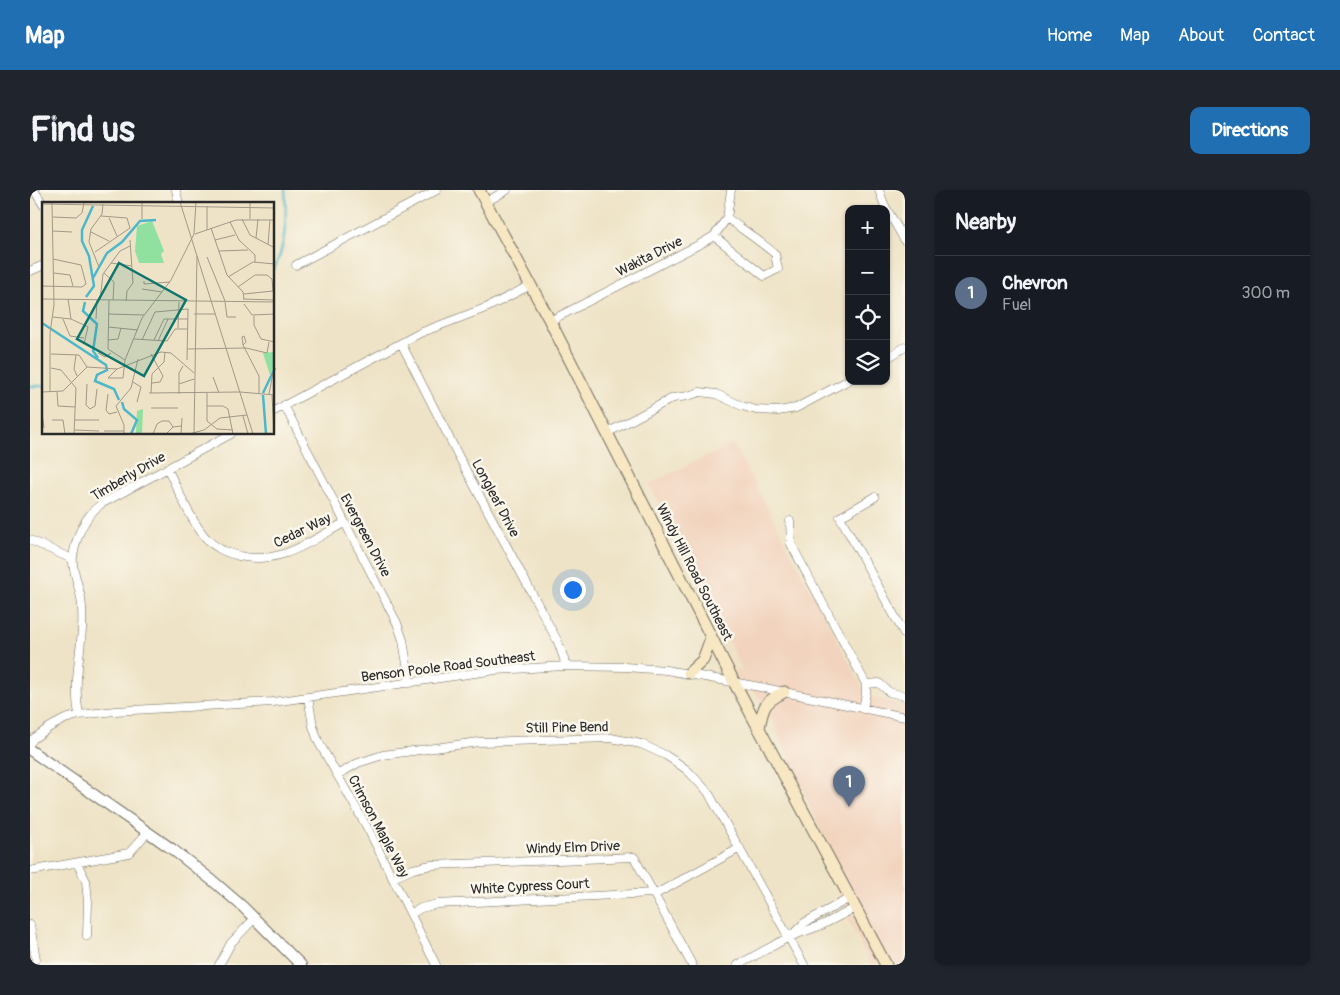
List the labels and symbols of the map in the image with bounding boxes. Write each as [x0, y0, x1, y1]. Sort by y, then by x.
inset map [42, 202, 275, 435]
street label: Wakita Drive [613, 233, 685, 280]
street label: Timberly Drive [88, 448, 169, 505]
street label: Longleaf Drive [468, 456, 523, 540]
street label: Evergreen Drive [337, 491, 395, 580]
street label: Windy Hill Road Southeast [653, 501, 737, 644]
street label: Cedar Way [271, 509, 334, 552]
your location [560, 577, 586, 603]
street label: Benson Poole Road Southeast [360, 647, 536, 686]
street label: Still Pine Bend [525, 718, 609, 737]
pin: 1 [833, 766, 865, 807]
street label: Crimson Maple Way [344, 772, 413, 880]
street label: Windy Elm Drive [526, 837, 620, 858]
street label: White Cypress Court [470, 875, 590, 898]

